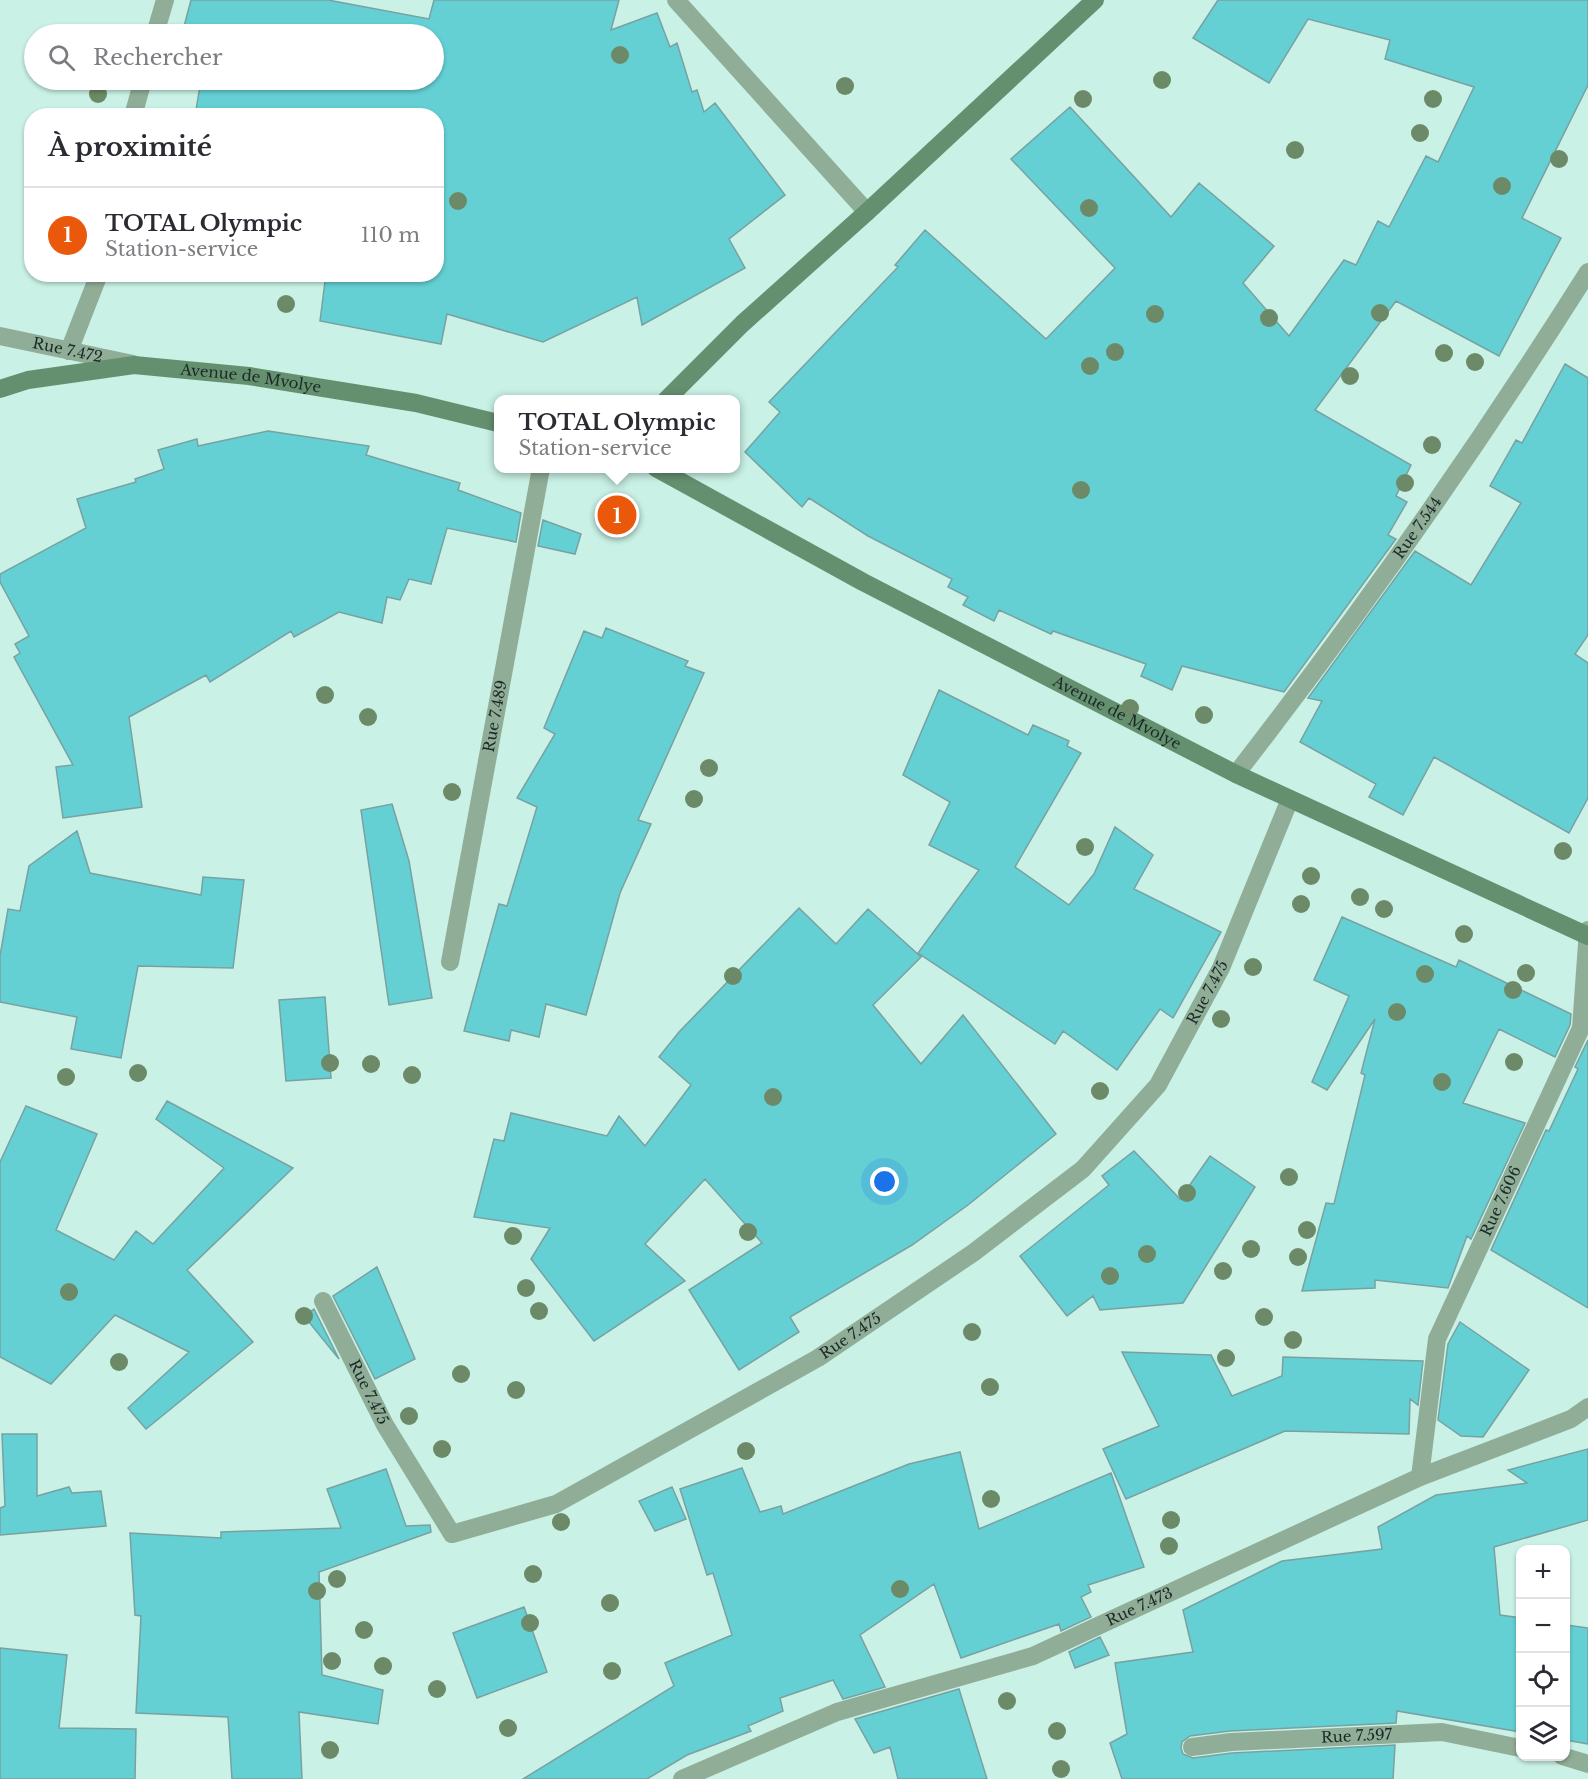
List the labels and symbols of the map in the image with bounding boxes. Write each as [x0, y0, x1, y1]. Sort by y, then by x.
street label: Rue 7.472 [31, 333, 104, 366]
street label: Avenue de Mvolye [179, 359, 323, 397]
pin: 1 [598, 492, 636, 538]
street label: Rue 7.544 [1389, 493, 1446, 562]
street label: Avenue de Mvolye [1049, 671, 1185, 753]
street label: Rue 7.489 [479, 678, 511, 754]
street label: Rue 7.475 [1182, 958, 1232, 1028]
street label: Rue 7.606 [1476, 1163, 1525, 1239]
your location [870, 1167, 899, 1196]
street label: Rue 7.475 [816, 1308, 885, 1363]
street label: Rue 7.475 [345, 1356, 393, 1428]
street label: Rue 7.473 [1103, 1583, 1175, 1630]
street label: Rue 7.597 [1321, 1724, 1393, 1747]

